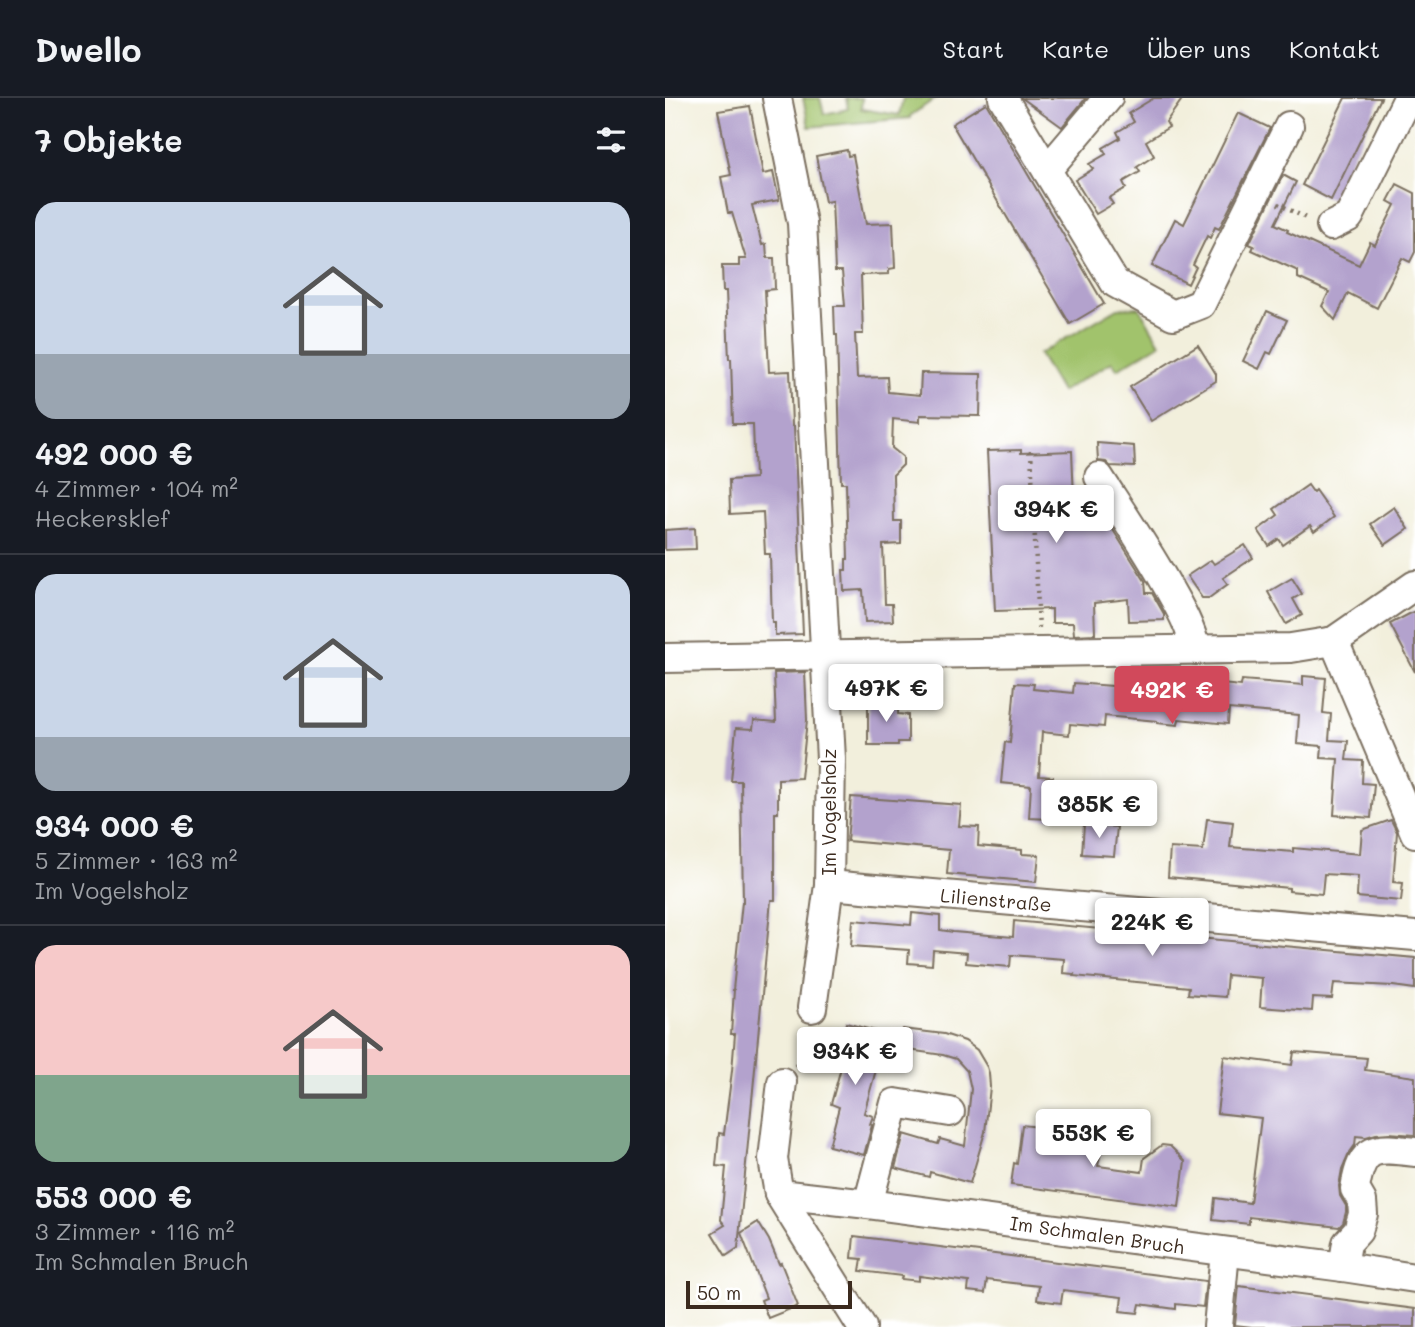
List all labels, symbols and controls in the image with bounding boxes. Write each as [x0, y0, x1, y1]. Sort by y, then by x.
text: Dwello [35, 27, 142, 70]
text: Start [942, 33, 1004, 64]
text: Karte [1042, 33, 1109, 64]
text: Über uns [1147, 33, 1251, 64]
text: Kontakt [1289, 33, 1380, 64]
text: 7 Objekte [35, 120, 182, 160]
icon: filters [592, 121, 630, 159]
icon: home [270, 248, 396, 374]
text: 492 000 € [35, 433, 193, 473]
text: 4 Zimmer · 104 m² [35, 473, 238, 503]
pin: 394K € [999, 486, 1113, 545]
text: 394K € [1014, 493, 1098, 523]
text: Heckersklef [35, 503, 170, 533]
icon: home [270, 620, 396, 746]
pin: 497K € [829, 664, 943, 724]
pin: 492K € [1115, 666, 1229, 726]
text: 497K € [844, 672, 928, 702]
text: 492K € [1130, 674, 1214, 704]
street label: Im Vogelsholz [816, 748, 841, 876]
pin: 385K € [1042, 780, 1156, 840]
text: 385K € [1057, 788, 1141, 818]
text: 934 000 € [35, 805, 194, 845]
text: 5 Zimmer · 163 m² [35, 845, 238, 875]
text: Im Vogelsholz [35, 875, 189, 905]
street label: Lilienstraße [939, 882, 1053, 917]
pin: 224K € [1095, 898, 1209, 958]
text: 224K € [1111, 906, 1193, 936]
icon: home [270, 991, 396, 1117]
pin: 934K € [798, 1028, 912, 1087]
text: 934K € [813, 1035, 897, 1065]
pin: 553K € [1036, 1110, 1150, 1169]
text: 553K € [1052, 1117, 1134, 1147]
text: 553 000 € [35, 1176, 192, 1216]
street label: Im Schmalen Bruch [1008, 1210, 1186, 1259]
text: 3 Zimmer · 116 m² [35, 1216, 234, 1246]
text: Im Schmalen Bruch [35, 1246, 248, 1276]
scale bar [686, 1278, 852, 1310]
text: 50 m [697, 1280, 741, 1305]

